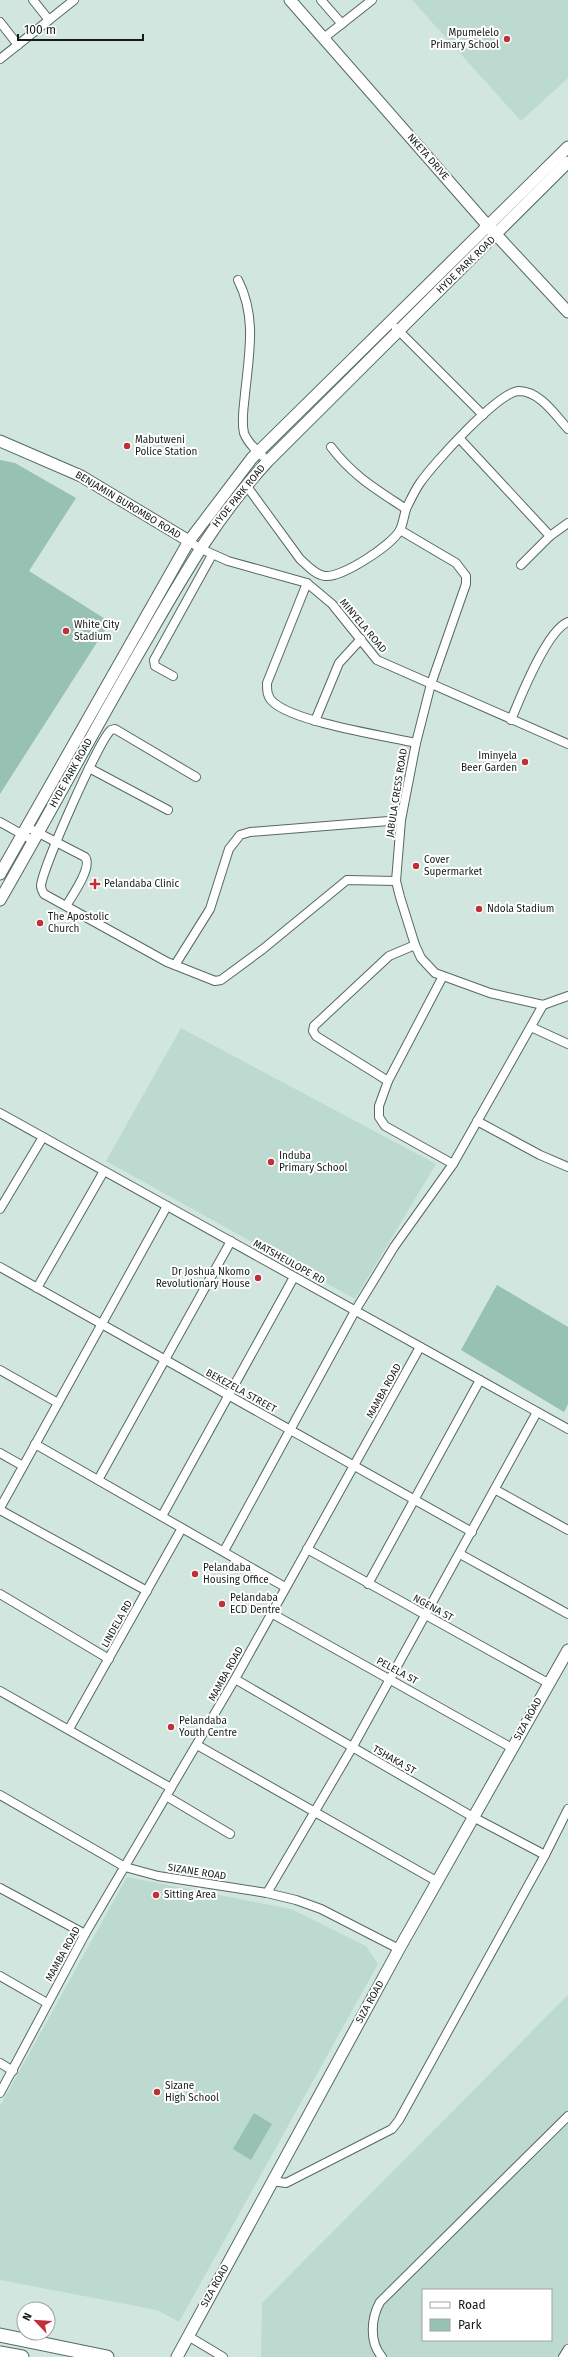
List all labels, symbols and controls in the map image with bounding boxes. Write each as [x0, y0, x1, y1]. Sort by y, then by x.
scale bar [18, 16, 143, 42]
text: 100 m [24, 23, 56, 37]
place label: Mpumelelo Primary School [431, 27, 499, 51]
marker: Mpumelelo Primary School [502, 34, 512, 44]
street label: NKETA DRIVE [405, 131, 451, 183]
street label: HYDE PARK ROAD [434, 234, 498, 296]
place label: Mabutweni Police Station [135, 434, 197, 458]
marker: Mabutweni Police Station [122, 441, 132, 451]
street label: HYDE PARK ROAD [210, 462, 268, 530]
street label: BENJAMIN BUROMBO ROAD [73, 469, 183, 541]
street label: MINYELA ROAD [337, 597, 389, 655]
place label: White City Stadium [74, 619, 119, 643]
marker: White City Stadium [61, 626, 71, 636]
street label: HYDE PARK ROAD [47, 736, 95, 810]
street label: JABULA CRESS ROAD [384, 748, 410, 838]
place label: Iminyela Beer Garden [461, 750, 517, 774]
marker: Iminyela Beer Garden [520, 757, 530, 767]
place label: Cover Supermarket [424, 854, 483, 878]
marker: Cover Supermarket [411, 861, 421, 871]
marker: Pelandaba Clinic [89, 878, 101, 890]
place label: Pelandaba Clinic [104, 878, 179, 890]
place label: Ndola Stadium [487, 903, 554, 915]
marker: Ndola Stadium [474, 904, 484, 914]
place label: The Apostolic Church [48, 911, 109, 935]
marker: The Apostolic Church [35, 918, 45, 928]
place label: Induba Primary School [279, 1150, 347, 1174]
marker: Induba Primary School [266, 1157, 276, 1167]
street label: MATSHEULOPE RD [251, 1237, 327, 1287]
place label: Dr Joshua Nkomo Revolutionary House [156, 1266, 250, 1290]
marker: Dr Joshua Nkomo Revolutionary House [253, 1273, 263, 1283]
street label: MAMBA ROAD [364, 1362, 404, 1420]
street label: BEKEZELA STREET [204, 1367, 279, 1416]
place label: Pelandaba Housing Office [203, 1562, 269, 1586]
marker: Pelandaba Housing Office [190, 1569, 200, 1579]
place label: Pelandaba ECD Dentre [230, 1592, 280, 1616]
street label: NGENA ST [411, 1592, 456, 1624]
street label: LINDELA RD [99, 1598, 135, 1650]
marker: Pelandaba ECD Dentre [217, 1599, 227, 1609]
street label: MAMBA ROAD [206, 1645, 246, 1703]
street label: PELELA ST [374, 1655, 420, 1688]
street label: SIZA ROAD [511, 1696, 545, 1742]
place label: Pelandaba Youth Centre [179, 1715, 237, 1739]
marker: Pelandaba Youth Centre [166, 1722, 176, 1732]
street label: TSHAKA ST [370, 1743, 418, 1778]
street label: SIZANE ROAD [167, 1861, 227, 1883]
place label: Sitting Area [164, 1889, 216, 1901]
marker: Sitting Area [151, 1890, 161, 1900]
street label: MAMBA ROAD [43, 1925, 83, 1983]
street label: SIZA ROAD [353, 1979, 387, 2025]
place label: Sizane High School [165, 2080, 219, 2104]
marker: Sizane High School [152, 2087, 162, 2097]
street label: SIZA ROAD [198, 2263, 232, 2309]
legend [422, 2289, 552, 2341]
text: Road [458, 2298, 486, 2312]
north arrow [16, 2301, 56, 2341]
text: N [20, 2311, 35, 2323]
text: Park [458, 2318, 482, 2332]

